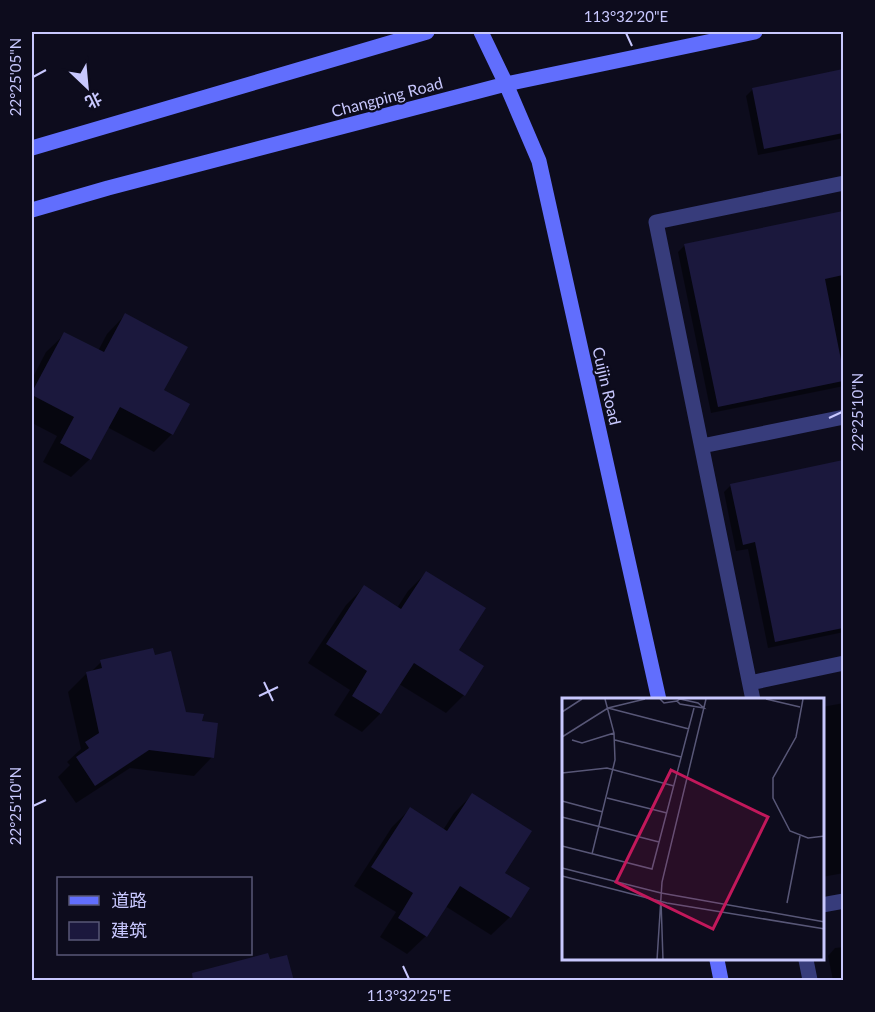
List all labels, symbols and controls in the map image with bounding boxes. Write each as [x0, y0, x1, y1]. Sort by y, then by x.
text: 113°32'20"E [584, 7, 668, 25]
text: 22°25'05"N [6, 38, 24, 116]
north arrow [57, 57, 117, 117]
street label: Changping Road [329, 73, 445, 121]
text: 北 [82, 89, 105, 113]
street label: Cuijin Road [589, 345, 626, 427]
text: 22°25'10"N [848, 373, 866, 451]
inset map [562, 698, 824, 961]
text: 22°25'10"N [6, 767, 24, 845]
legend [57, 877, 252, 955]
text: 道路 [111, 889, 147, 911]
text: 建筑 [111, 919, 147, 941]
text: 113°32'25"E [367, 986, 451, 1004]

